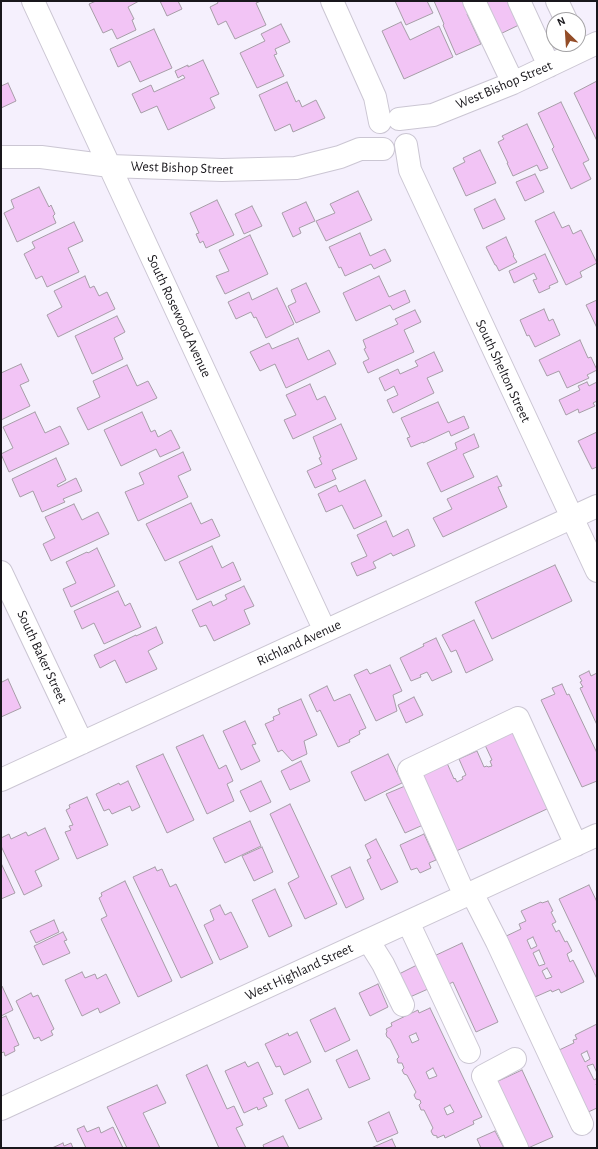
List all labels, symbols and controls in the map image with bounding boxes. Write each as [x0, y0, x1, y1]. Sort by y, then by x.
north arrow [546, 12, 586, 52]
text: N [555, 15, 567, 28]
street label: West Bishop Street [453, 57, 555, 113]
street label: West Bishop Street [130, 158, 234, 178]
street label: South Rosewood Avenue [143, 252, 215, 380]
street label: South Shelton Street [472, 317, 534, 425]
street label: South Baker Street [13, 608, 71, 706]
street label: Richland Avenue [254, 616, 344, 670]
street label: West Highland Street [242, 940, 356, 1004]

